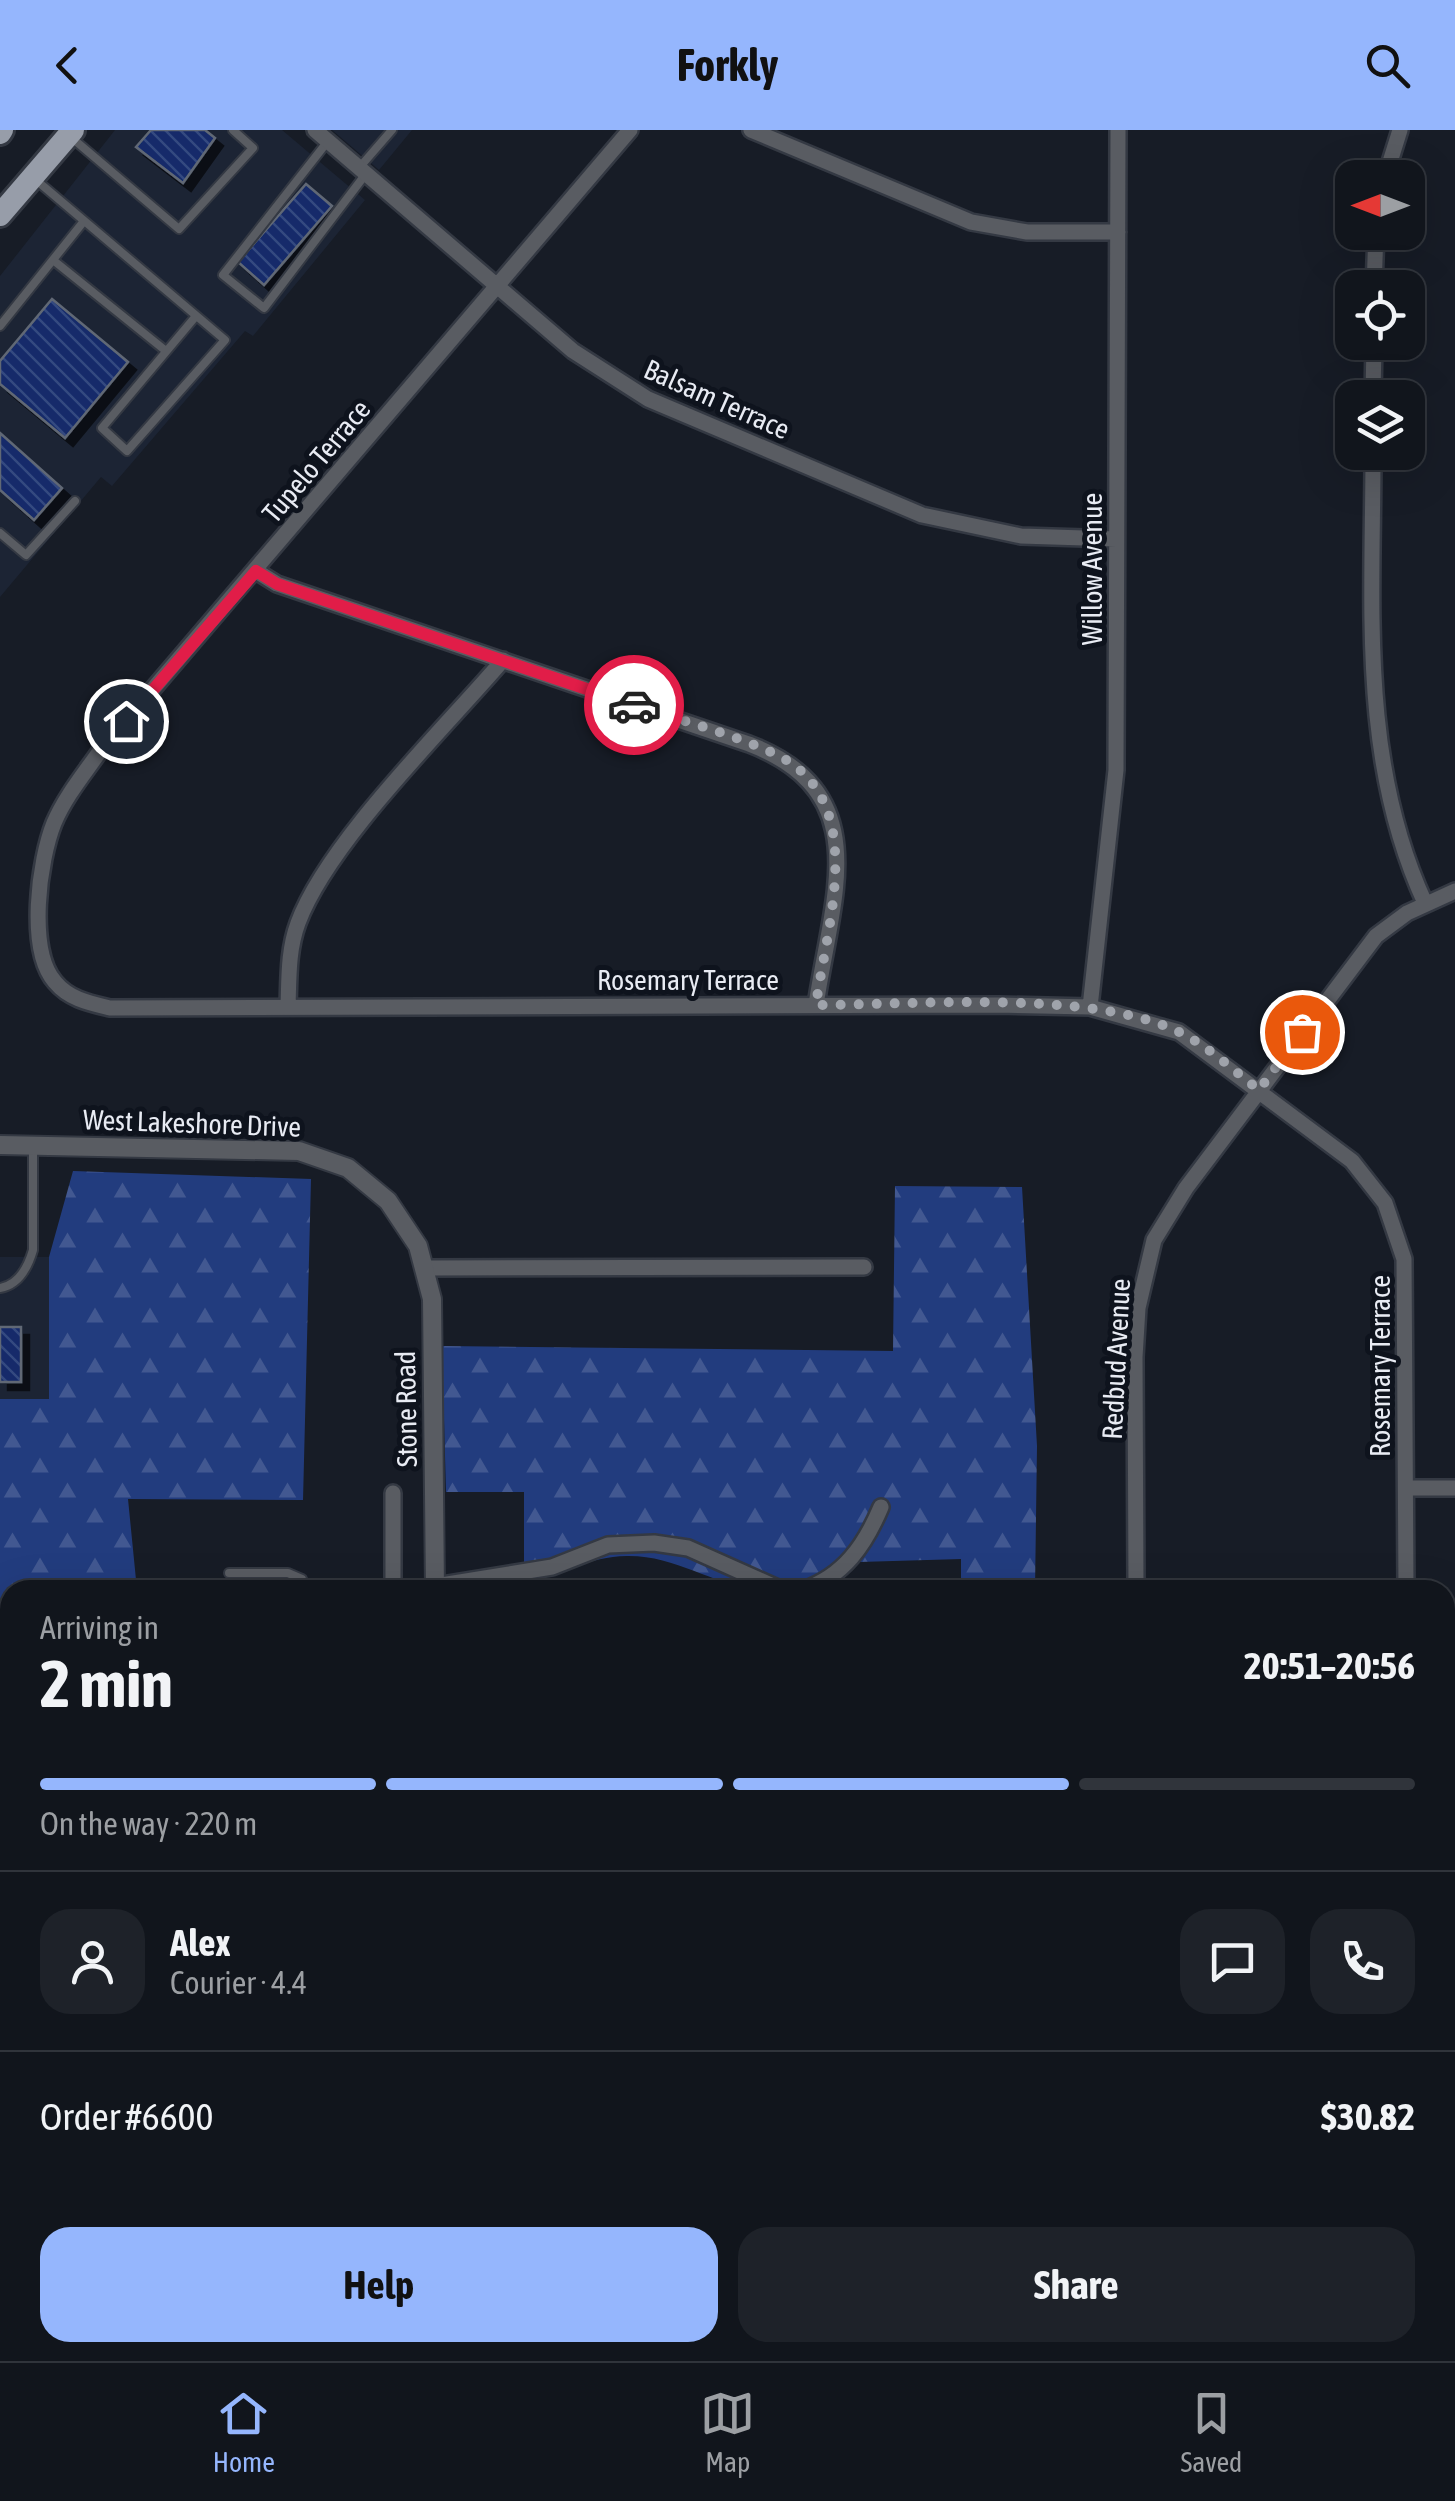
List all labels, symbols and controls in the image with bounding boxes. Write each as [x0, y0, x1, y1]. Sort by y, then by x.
icon: back [40, 38, 95, 93]
icon: search [1360, 38, 1415, 93]
text: Forkly [677, 39, 778, 91]
north arrow [1335, 160, 1425, 250]
map controls [1335, 160, 1425, 470]
button: locate [1335, 270, 1425, 360]
street label: Balsam Terrace [639, 353, 795, 445]
button: layers [1335, 380, 1425, 470]
street label: Tupelo Terrace [256, 393, 376, 529]
street label: Willow Avenue [1076, 493, 1108, 645]
courier [584, 655, 684, 755]
icon: car [607, 678, 662, 733]
pin [84, 679, 169, 764]
icon: home [99, 694, 154, 749]
street label: Rosemary Terrace [597, 964, 779, 996]
pin [1260, 990, 1345, 1075]
icon: bag [1275, 1005, 1330, 1060]
street label: West Lakeshore Drive [82, 1103, 302, 1143]
street label: Rosemary Terrace [1364, 1275, 1396, 1457]
street label: Redbud Avenue [1096, 1278, 1136, 1440]
street label: Stone Road [389, 1351, 423, 1467]
text: Arriving in [40, 1609, 159, 1646]
text: 20:51–20:56 [1244, 1644, 1415, 1687]
text: 2 min [40, 1646, 173, 1721]
text: On the way · 220 m [40, 1805, 257, 1842]
button: person [40, 1909, 145, 2014]
button: chat [1180, 1909, 1285, 2014]
button: phone [1310, 1909, 1415, 2014]
text: Alex [170, 1921, 231, 1964]
text: Courier · 4.4 [170, 1964, 307, 2001]
text: Order #6600 [40, 2095, 213, 2138]
text: $30.82 [1321, 2095, 1415, 2138]
button: Help [40, 2227, 718, 2342]
button: Share [738, 2227, 1415, 2342]
tab: Home [213, 2386, 275, 2478]
tab: Map [700, 2386, 755, 2478]
tab: Saved [1180, 2386, 1242, 2478]

